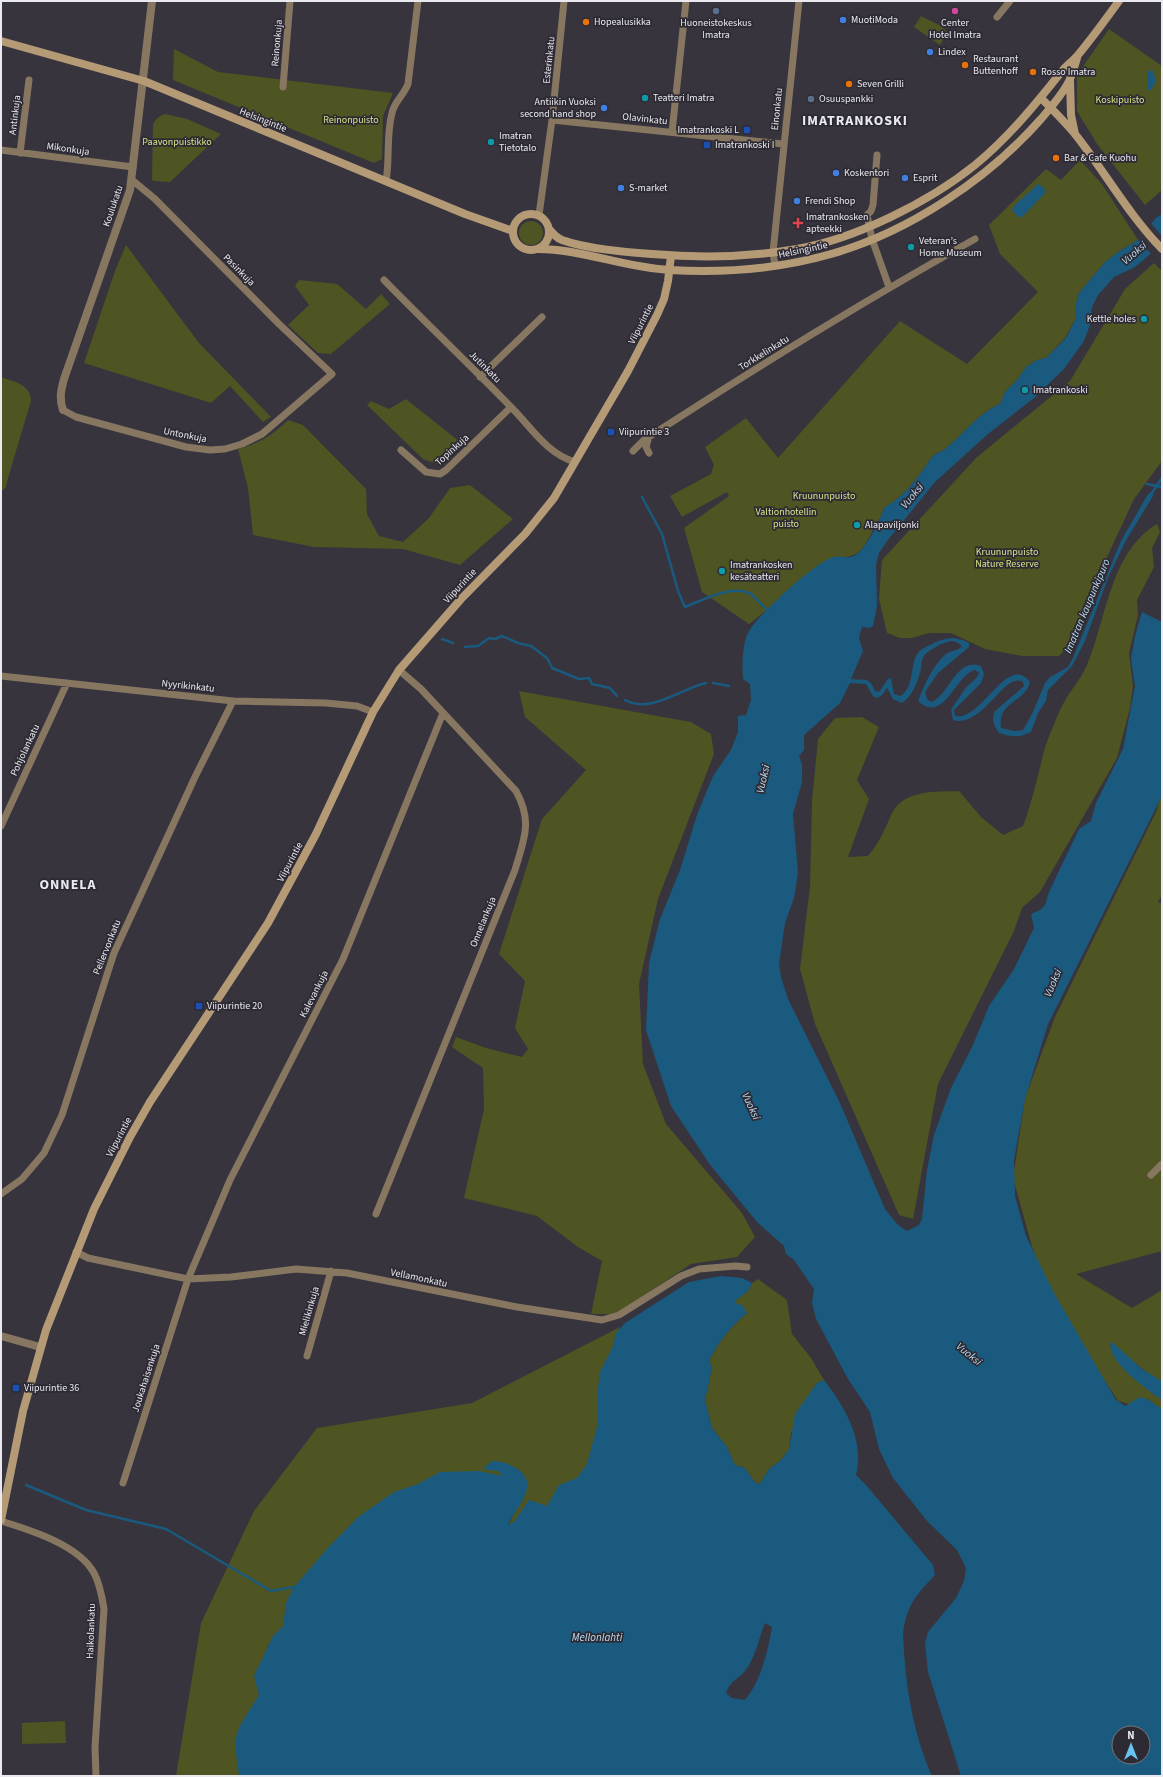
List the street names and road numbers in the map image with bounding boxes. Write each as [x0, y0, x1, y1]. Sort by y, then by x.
street label: Reinonkuja [268, 19, 286, 67]
street label: Esterinkatu [540, 36, 558, 84]
street label: Einonkatu [768, 87, 786, 131]
street label: Antinkuja [6, 94, 24, 136]
street label: Helsingintie [237, 104, 289, 136]
street label: Olavinkatu [622, 110, 668, 128]
street label: Mikonkuja [46, 139, 90, 159]
street label: Koulukatu [99, 183, 127, 229]
street label: Helsingintie [777, 238, 829, 262]
street label: Pasinkuja [220, 251, 258, 289]
street label: Viipurintie [625, 302, 657, 346]
street label: Torkkelinkatu [736, 332, 792, 374]
street label: Jutinkatu [466, 348, 504, 386]
street label: Untonkuja [162, 424, 208, 446]
street label: Topinkuja [432, 431, 472, 469]
street label: Viipurintie [440, 565, 480, 607]
street label: Nyyrikinkatu [161, 676, 215, 696]
street label: Pohjolankatu [7, 722, 43, 778]
street label: Viipurintie [274, 840, 306, 884]
street label: Onnelankuja [467, 895, 499, 949]
street label: Pellervonkatu [90, 917, 124, 977]
street label: Kalevankuja [296, 968, 332, 1020]
street label: Viipurintie [103, 1115, 135, 1159]
street label: Vellamonkatu [389, 1265, 449, 1291]
street label: Mielikinkuja [295, 1285, 323, 1337]
street label: Joukahaisenkuja [128, 1342, 164, 1414]
street label: Haikolankatu [83, 1603, 99, 1659]

